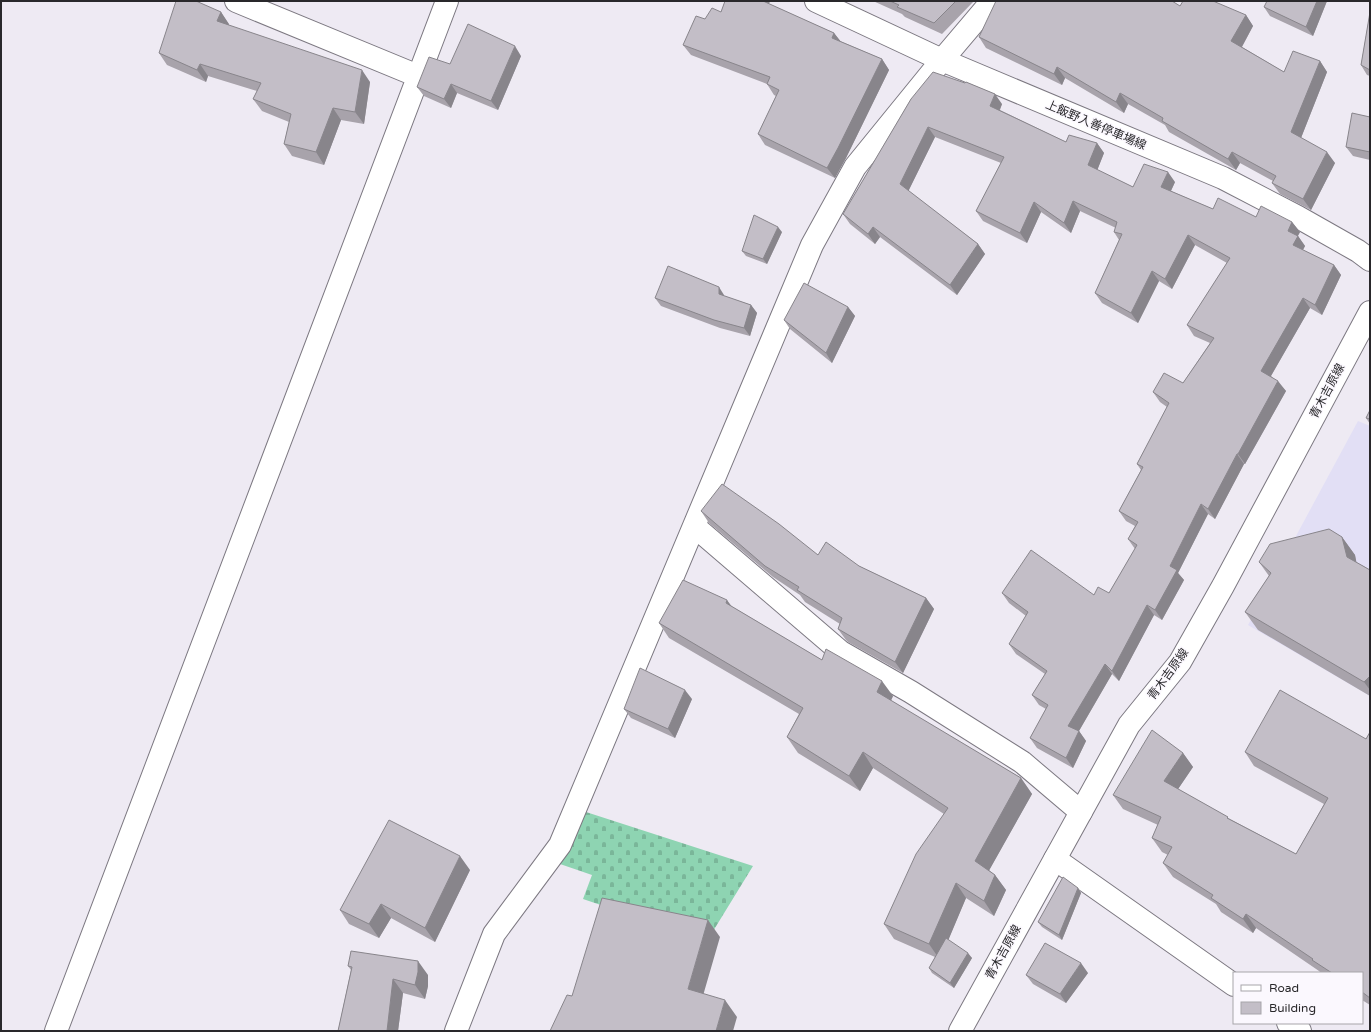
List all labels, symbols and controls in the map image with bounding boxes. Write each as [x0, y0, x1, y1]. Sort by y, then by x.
street label: 上飯野入善停車場線 [1044, 97, 1148, 153]
street label: 青木吉原線 [1307, 361, 1347, 421]
street label: 青木吉原線 [1145, 646, 1191, 702]
street label: 青木吉原線 [982, 922, 1024, 982]
legend [1233, 972, 1363, 1024]
text: Road [1269, 981, 1299, 995]
text: Building [1269, 1001, 1316, 1015]

